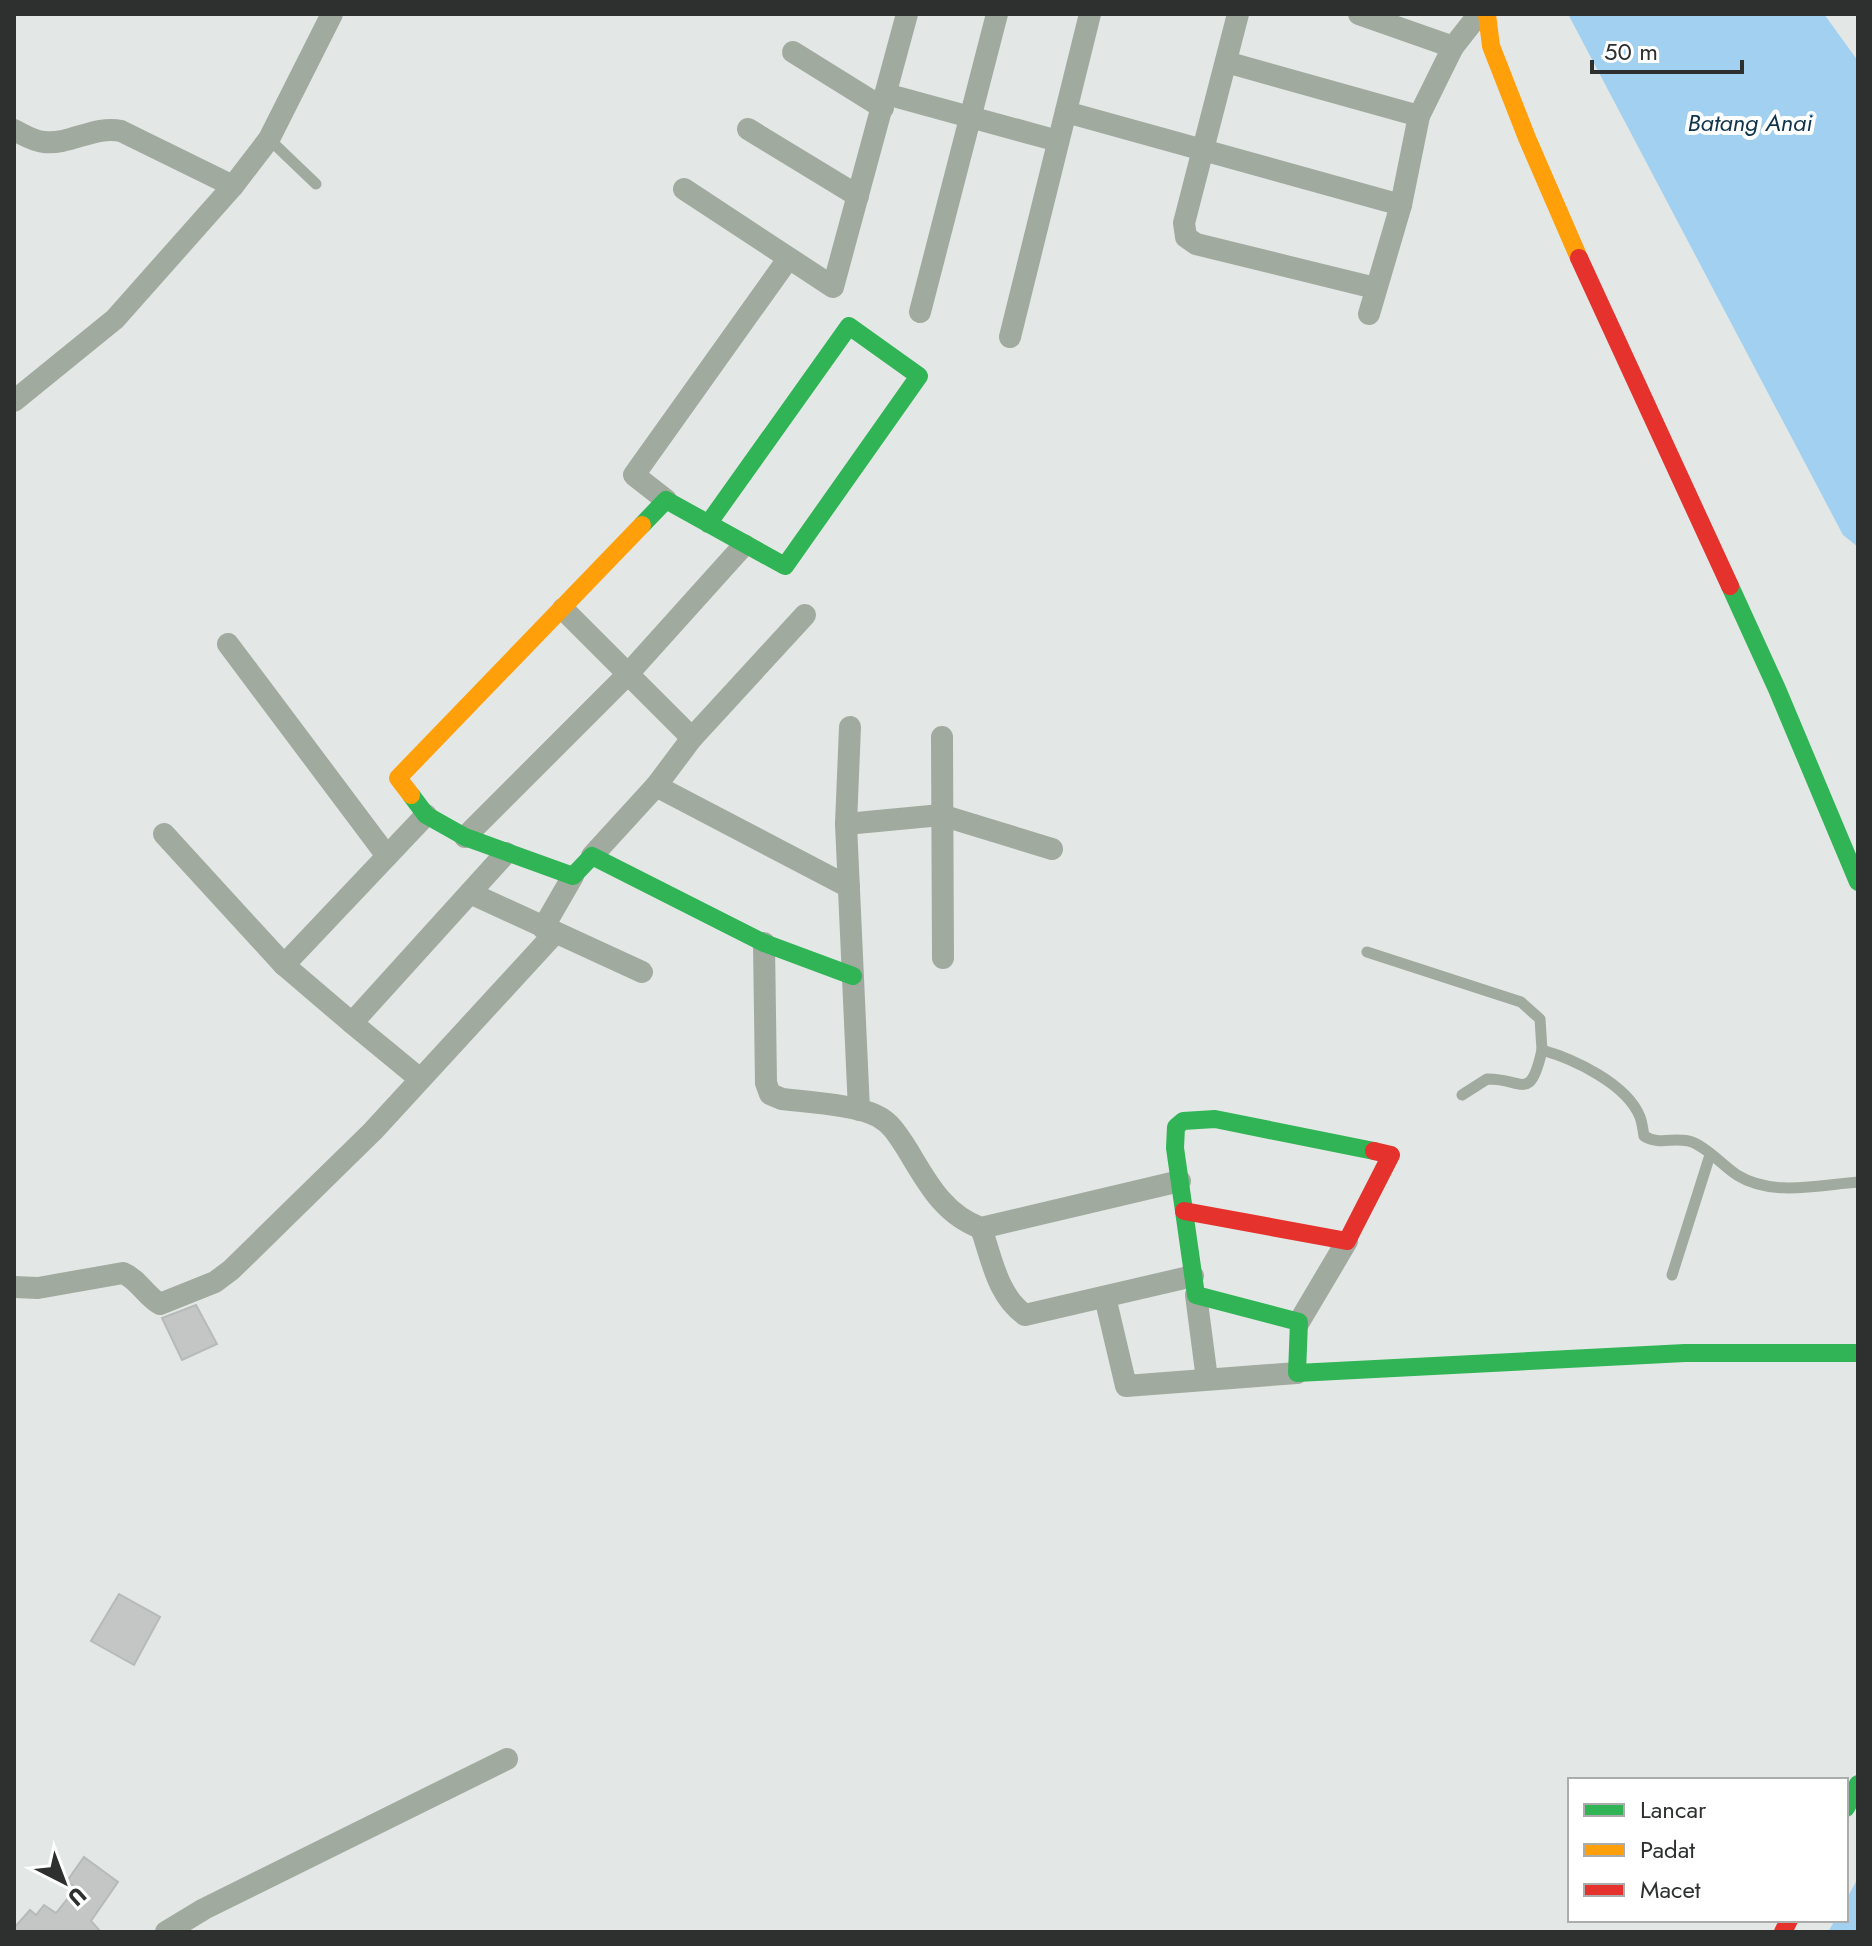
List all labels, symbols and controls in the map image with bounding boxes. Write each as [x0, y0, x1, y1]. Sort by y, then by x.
scale bar [1592, 24, 1742, 74]
text: 50 m [1604, 34, 1658, 69]
water label: Batang Anai [1688, 105, 1813, 140]
legend [1568, 1778, 1848, 1922]
text: Lancar [1640, 1792, 1707, 1827]
text: Padat [1640, 1832, 1695, 1867]
north arrow [24, 1842, 104, 1922]
text: Macet [1640, 1872, 1701, 1907]
text: U [61, 1880, 94, 1914]

